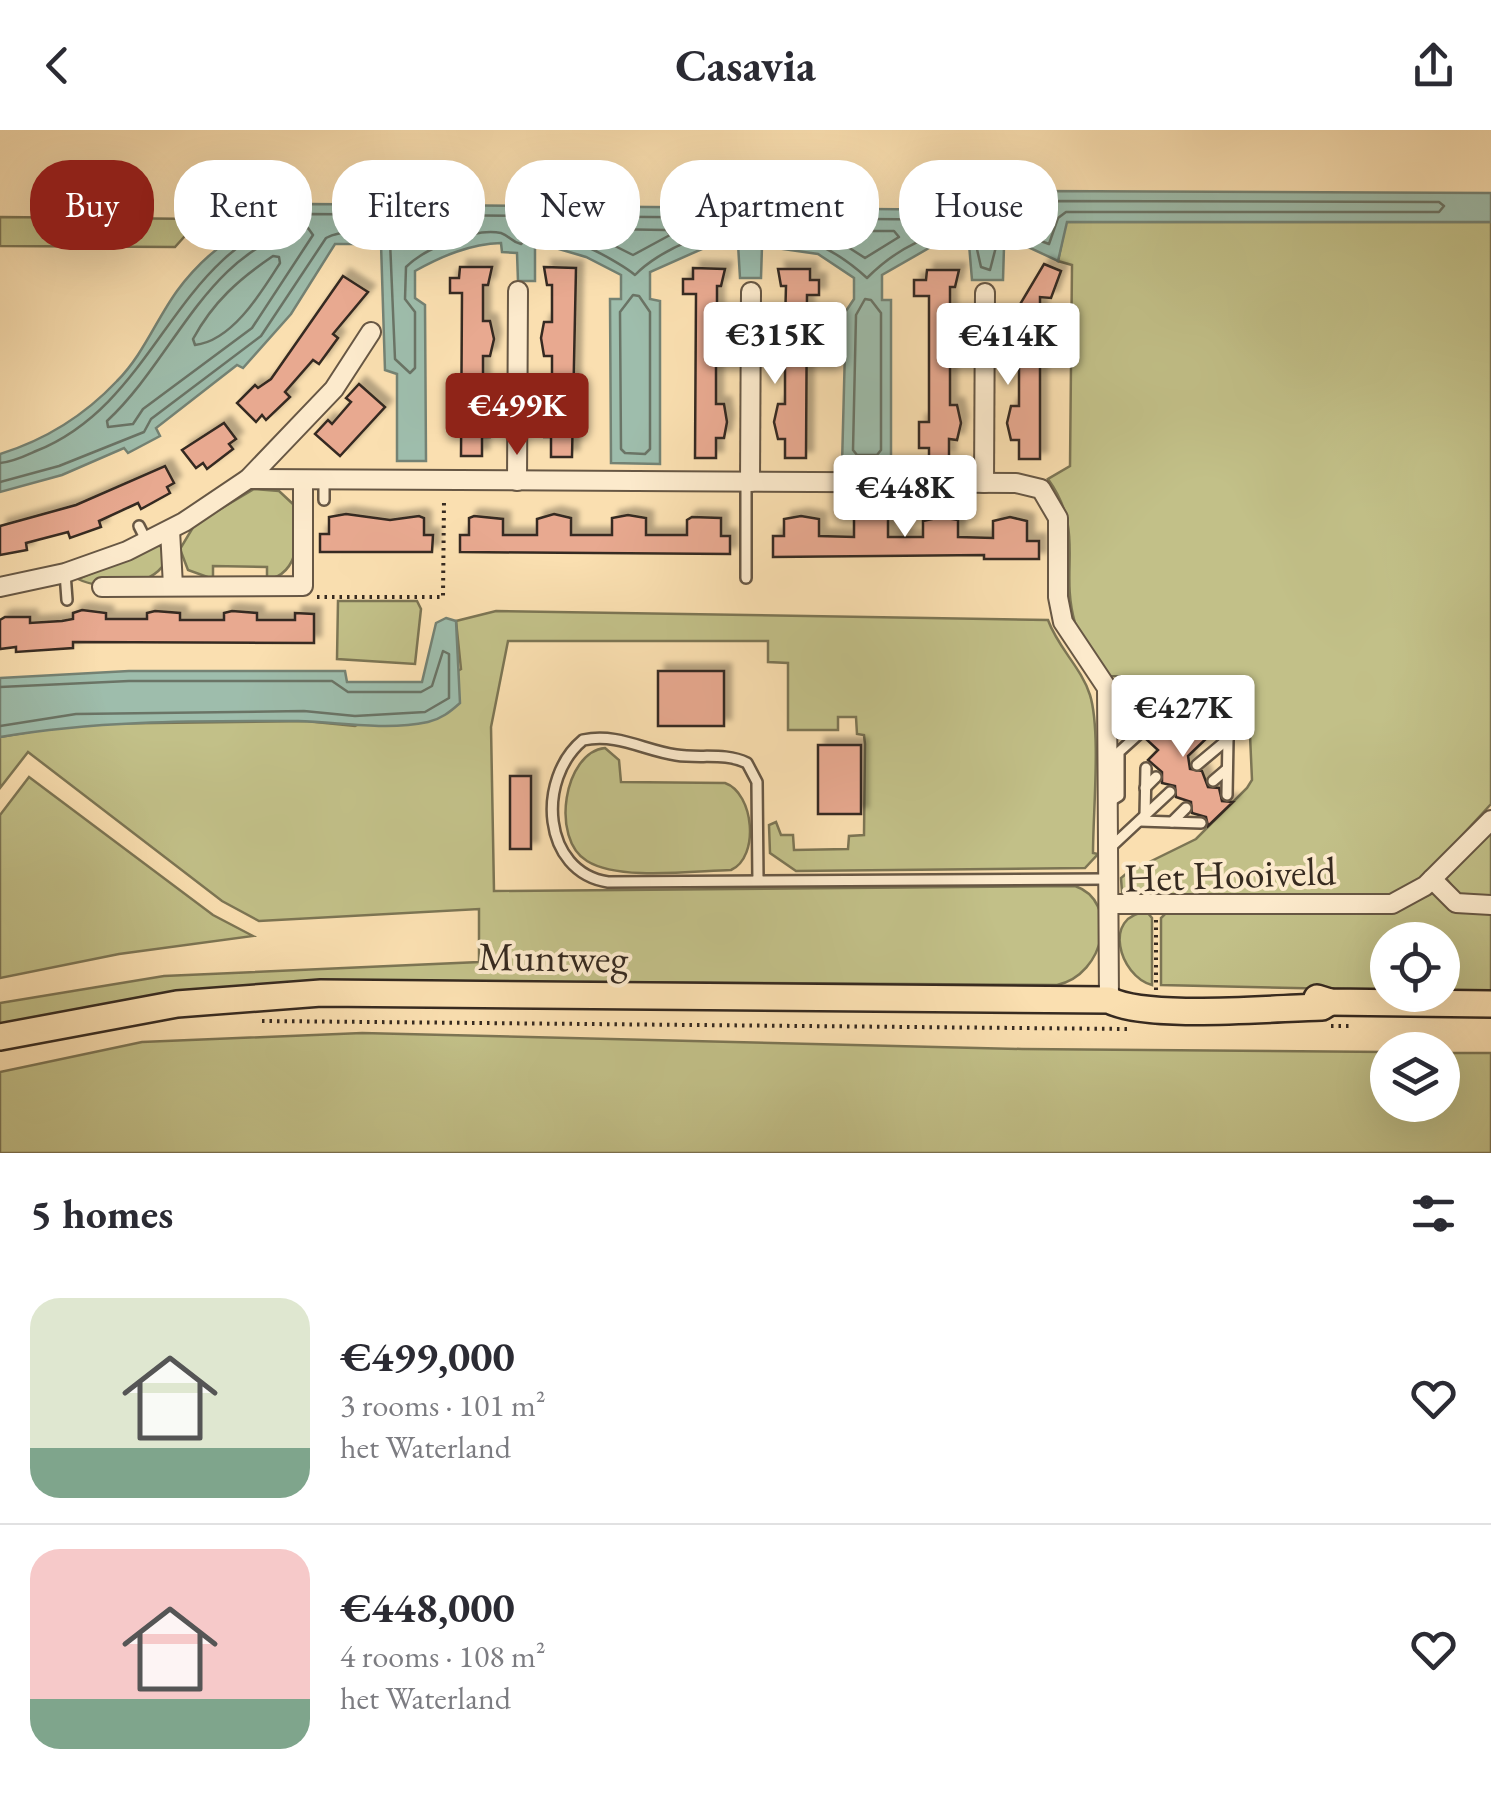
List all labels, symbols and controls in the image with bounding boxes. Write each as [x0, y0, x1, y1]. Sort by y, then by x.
text: Casavia [675, 36, 816, 94]
icon: back [30, 38, 85, 93]
icon: share [1406, 38, 1461, 93]
chip: Buy [30, 160, 154, 250]
chip: Rent [174, 160, 312, 250]
chip: Filters [332, 160, 485, 250]
chip: New [505, 160, 640, 250]
chip: Apartment [660, 160, 879, 250]
chip: House [899, 160, 1058, 250]
pin: €315K [705, 302, 845, 387]
pin: €414K [938, 303, 1078, 388]
text: €315K [726, 313, 824, 355]
text: €414K [959, 314, 1057, 356]
pin: €499K [447, 373, 587, 458]
text: €499K [468, 384, 566, 426]
pin: €448K [835, 455, 975, 540]
text: €448K [856, 466, 954, 508]
pin: €427K [1113, 675, 1253, 760]
text: €427K [1134, 686, 1232, 728]
street label: Het Hooiveld [1123, 844, 1338, 904]
map controls [1370, 922, 1460, 1122]
button: locate [1370, 922, 1460, 1012]
street label: Muntweg [477, 930, 629, 984]
button: layers [1370, 1032, 1460, 1122]
text: 5 homes [30, 1186, 173, 1241]
icon: filters [1406, 1186, 1461, 1241]
text: €499,000 [340, 1329, 515, 1384]
icon: home [110, 1338, 230, 1458]
icon: heart [1406, 1371, 1461, 1426]
text: 3 rooms · 101 m² [340, 1384, 546, 1426]
text: het Waterland [340, 1426, 511, 1468]
text: €448,000 [340, 1580, 515, 1635]
icon: home [110, 1589, 230, 1709]
icon: heart [1406, 1622, 1461, 1677]
text: 4 rooms · 108 m² [340, 1635, 546, 1677]
text: het Waterland [340, 1677, 511, 1719]

